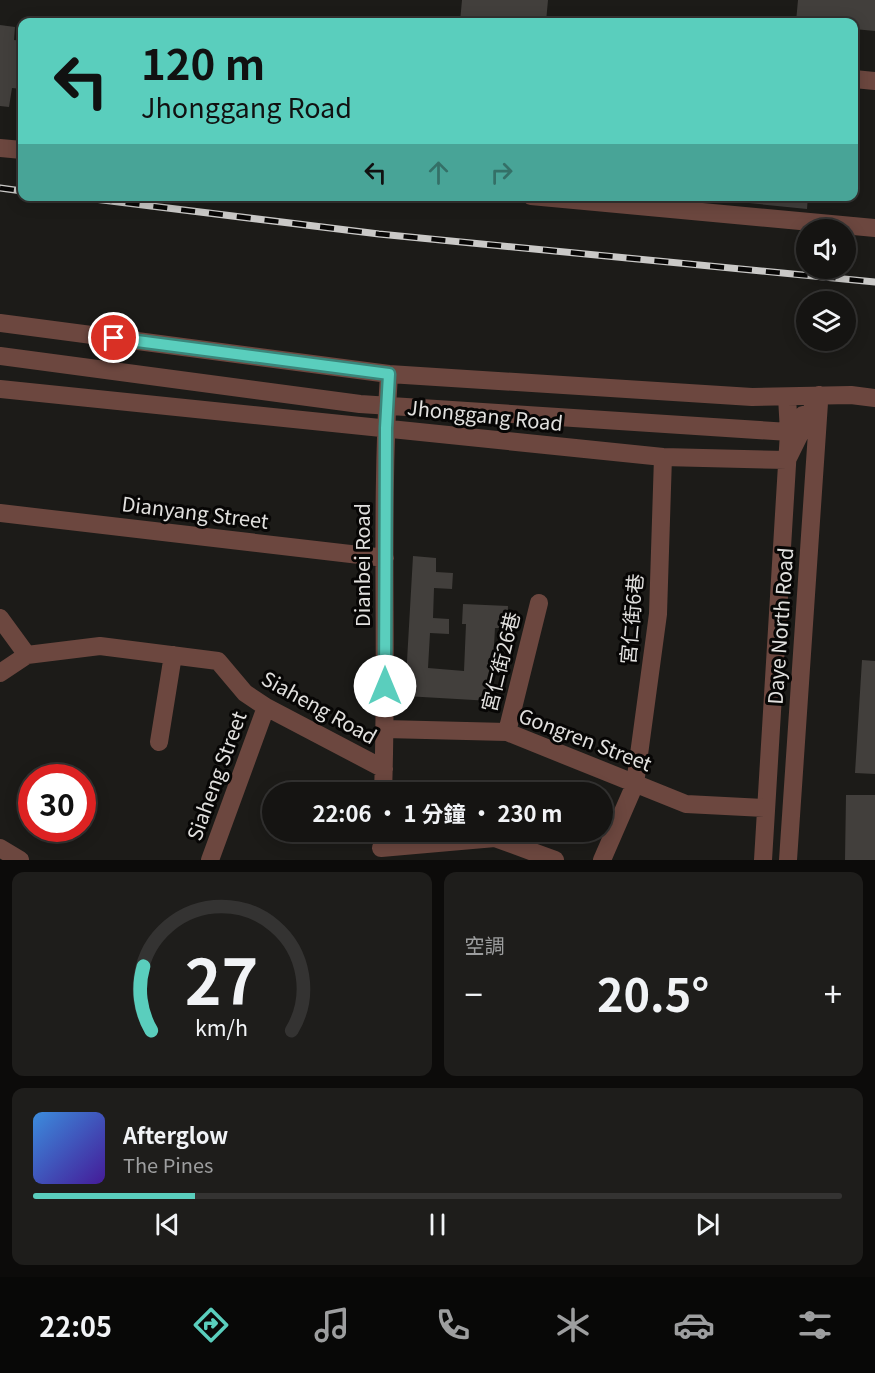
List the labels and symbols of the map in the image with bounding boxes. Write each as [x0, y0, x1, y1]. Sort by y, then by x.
pin [88, 312, 139, 363]
street label: Jhonggang Road [406, 392, 564, 437]
street label: Dianyang Street [120, 488, 271, 535]
street label: Dianbei Road [347, 503, 376, 627]
street label: Daye North Road [760, 546, 799, 705]
street label: 宮仁街6巷 [612, 572, 649, 666]
street label: 宮仁街26巷 [473, 609, 526, 715]
position arrow [353, 654, 417, 718]
street label: Siaheng Road [257, 663, 383, 750]
street label: Gongren Street [515, 700, 657, 777]
street label: Siaheng Street [179, 706, 253, 844]
speed limit sign: 30 [18, 764, 96, 842]

